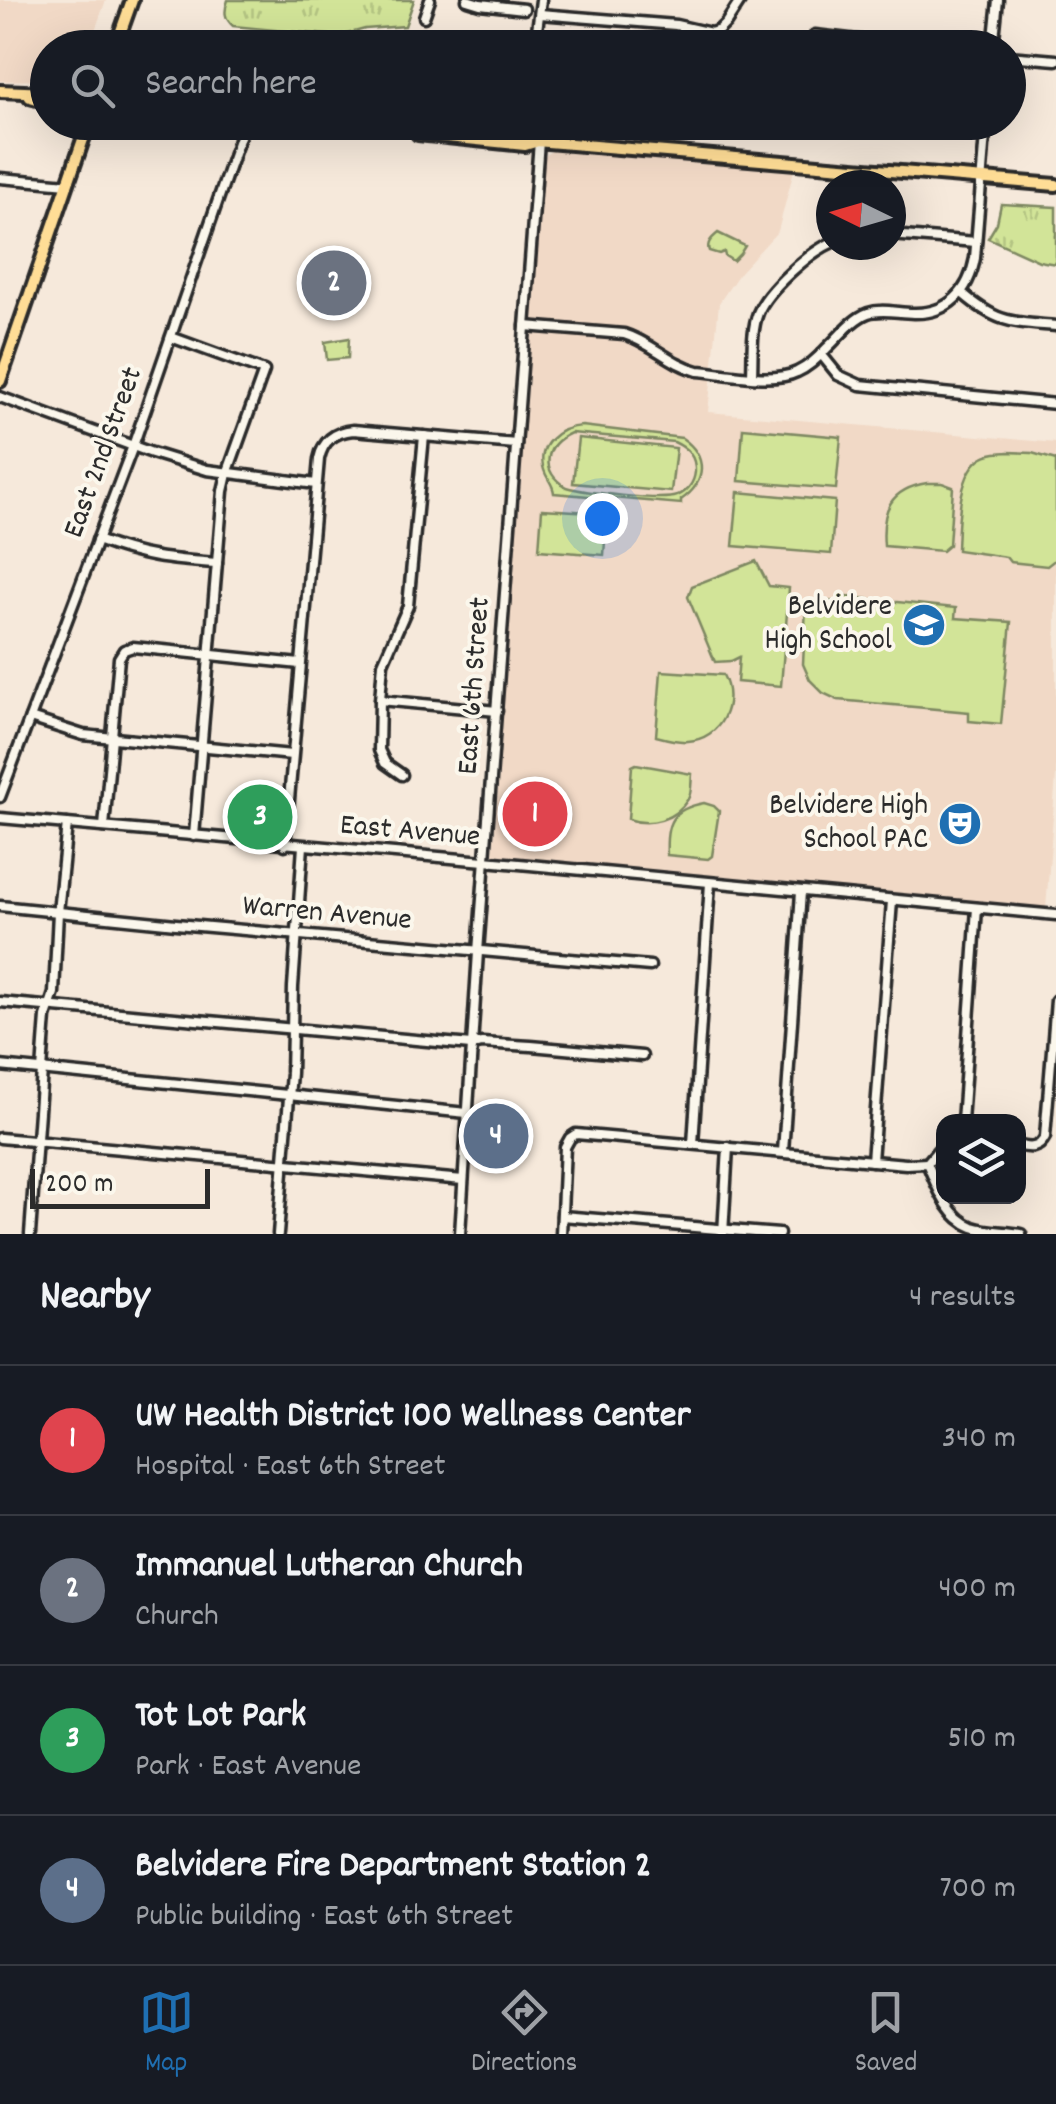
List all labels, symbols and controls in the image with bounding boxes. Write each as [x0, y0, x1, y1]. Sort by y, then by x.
search box [30, 30, 1026, 140]
icon: search [65, 58, 120, 113]
text: Search here [145, 58, 317, 113]
north arrow [816, 170, 906, 260]
pin: 2 [302, 246, 366, 320]
street label: East 2nd Street [54, 362, 156, 544]
your location [577, 493, 628, 544]
place label: Belvidere High School [765, 587, 892, 664]
street label: East 6th Street [448, 596, 504, 776]
school or university icon: Belvidere High School [901, 602, 947, 648]
pin: 1 [502, 776, 568, 852]
pin: 3 [228, 780, 292, 854]
place label: Belvidere High School PAC [769, 786, 928, 863]
theatre icon: Belvidere High School PAC [937, 801, 983, 847]
street label: East Avenue [338, 805, 482, 861]
street label: Warren Avenue [241, 886, 413, 944]
pin: 4 [464, 1098, 528, 1174]
map controls [936, 1114, 1026, 1204]
button: layers [936, 1114, 1026, 1204]
scale bar [30, 1164, 210, 1208]
text: 200 m [45, 1166, 113, 1206]
text: Nearby [40, 1269, 150, 1329]
text: 4 results [909, 1276, 1016, 1322]
text: UW Health District 100 Wellness Center [135, 1390, 691, 1445]
text: 1 [69, 1417, 76, 1463]
text: 340 m [942, 1417, 1016, 1463]
text: Hospital · East 6th Street [135, 1445, 446, 1491]
text: Immanuel Lutheran Church [135, 1540, 523, 1595]
text: 2 [66, 1567, 79, 1613]
text: 400 m [939, 1567, 1016, 1613]
text: Church [135, 1595, 219, 1641]
text: Tot Lot Park [135, 1690, 306, 1745]
text: 3 [65, 1717, 80, 1763]
text: 510 m [947, 1717, 1016, 1763]
text: Park · East Avenue [135, 1745, 361, 1791]
text: Belvidere Fire Department Station 2 [135, 1840, 651, 1895]
text: 4 [66, 1867, 79, 1913]
text: 700 m [940, 1867, 1016, 1913]
text: Public building · East 6th Street [135, 1895, 513, 1941]
tab: Map [139, 1985, 194, 2085]
tab: Directions [471, 1985, 577, 2085]
tab: Saved [855, 1985, 917, 2085]

